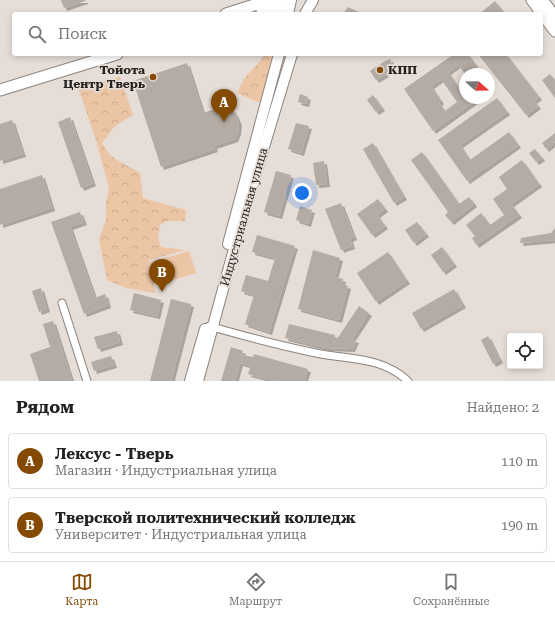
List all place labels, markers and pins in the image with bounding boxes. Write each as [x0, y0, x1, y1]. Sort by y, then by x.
place label: Тойота Центр Тверь [63, 63, 145, 91]
place label: КПП [388, 63, 417, 77]
marker: КПП [375, 65, 385, 75]
marker: Тойота Центр Тверь [148, 72, 158, 82]
pin: A [211, 89, 237, 122]
pin: B [149, 259, 175, 292]

